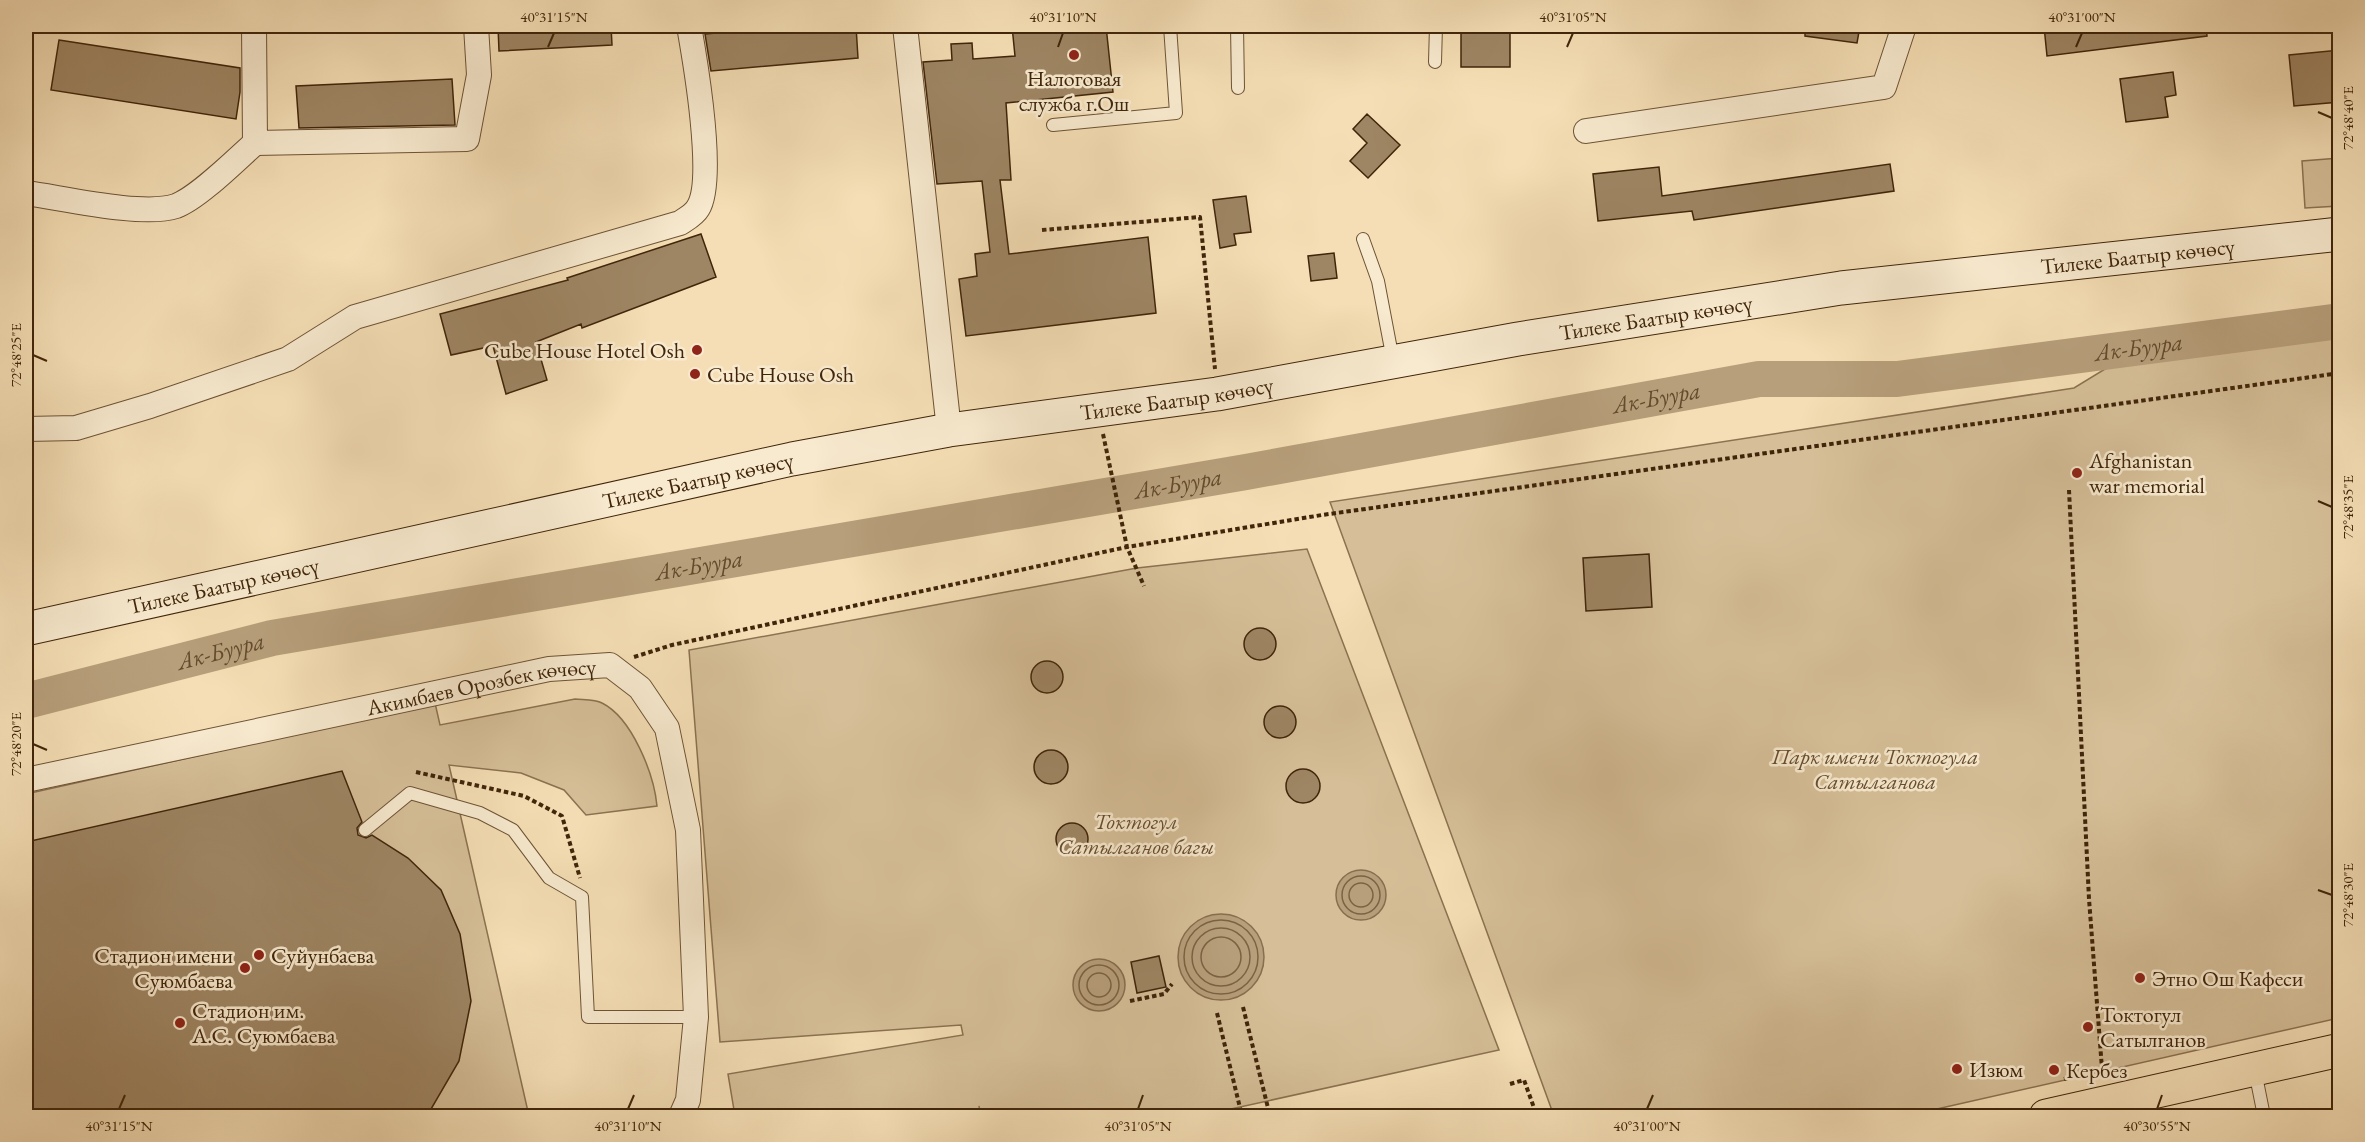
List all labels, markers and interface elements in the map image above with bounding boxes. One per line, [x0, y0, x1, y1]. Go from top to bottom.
text: 40°31'15"N [520, 7, 588, 26]
text: 40°31'10"N [1029, 7, 1097, 26]
text: 40°31'05"N [1539, 7, 1607, 26]
text: 40°31'00"N [2048, 7, 2116, 26]
marker: Налоговая служба г.Ош [1067, 48, 1081, 62]
place label: Налоговая служба г.Ош [1019, 64, 1129, 118]
text: 72°48'40"E [2338, 85, 2357, 150]
street label: Тилеке Баатыр көчөсү [2039, 231, 2237, 281]
street label: Тилеке Баатыр көчөсү [1557, 288, 1755, 347]
text: 72°48'25"E [6, 322, 25, 387]
water label: Ак-Буура [2090, 326, 2185, 368]
place label: Cube House Hotel Osh [484, 336, 685, 365]
marker: Cube House Hotel Osh [690, 343, 704, 357]
place label: Cube House Osh [707, 360, 854, 389]
marker: Cube House Osh [688, 367, 702, 381]
street label: Тилеке Баатыр көчөсү [1078, 370, 1276, 427]
water label: Ак-Буура [1608, 374, 1703, 421]
street label: Тилеке Баатыр көчөсү [599, 445, 796, 516]
place label: Afghanistan war memorial [2088, 446, 2205, 500]
water label: Ак-Буура [1129, 460, 1224, 506]
marker: Afghanistan war memorial [2070, 466, 2084, 480]
text: 72°48'35"E [2338, 474, 2357, 539]
water label: Ак-Буура [650, 542, 745, 588]
street label: Тилеке Баатыр көчөсү [125, 550, 322, 621]
water label: Ак-Буура [172, 625, 268, 677]
street label: Акимбаев Орозбек көчөсү [363, 652, 597, 723]
text: 72°48'20"E [6, 711, 25, 776]
park label: Парк имени Токтогула Сатылганова [1771, 742, 1978, 796]
park label: Токтогул Сатылганов багы [1058, 807, 1214, 861]
text: 72°48'30"E [2338, 862, 2357, 927]
place label: Стадион имени Суюмбаева [94, 941, 233, 995]
place label: Суйунбаева [271, 941, 375, 970]
marker: Суйунбаева [252, 948, 266, 962]
marker: Стадион имени Суюмбаева [238, 961, 252, 975]
place label: Этно Ош Кафеси [2152, 964, 2304, 993]
marker: Этно Ош Кафеси [2133, 971, 2147, 985]
place label: Стадион им. А.С. Суюмбаева [191, 996, 336, 1050]
place label: Токтогул Сатылганов [2100, 1000, 2206, 1054]
marker: Стадион им. А.С. Суюмбаева [173, 1016, 187, 1030]
marker: Токтогул Сатылганов [2081, 1020, 2095, 1034]
place label: Изюм [1969, 1055, 2023, 1084]
place label: Кербез [2066, 1056, 2128, 1085]
marker: Изюм [1950, 1062, 1964, 1076]
marker: Кербез [2047, 1063, 2061, 1077]
text: 40°31'15"N [85, 1116, 153, 1135]
text: 40°31'10"N [594, 1116, 662, 1135]
text: 40°31'05"N [1104, 1116, 1172, 1135]
text: 40°31'00"N [1613, 1116, 1681, 1135]
text: 40°30'55"N [2123, 1116, 2191, 1135]

